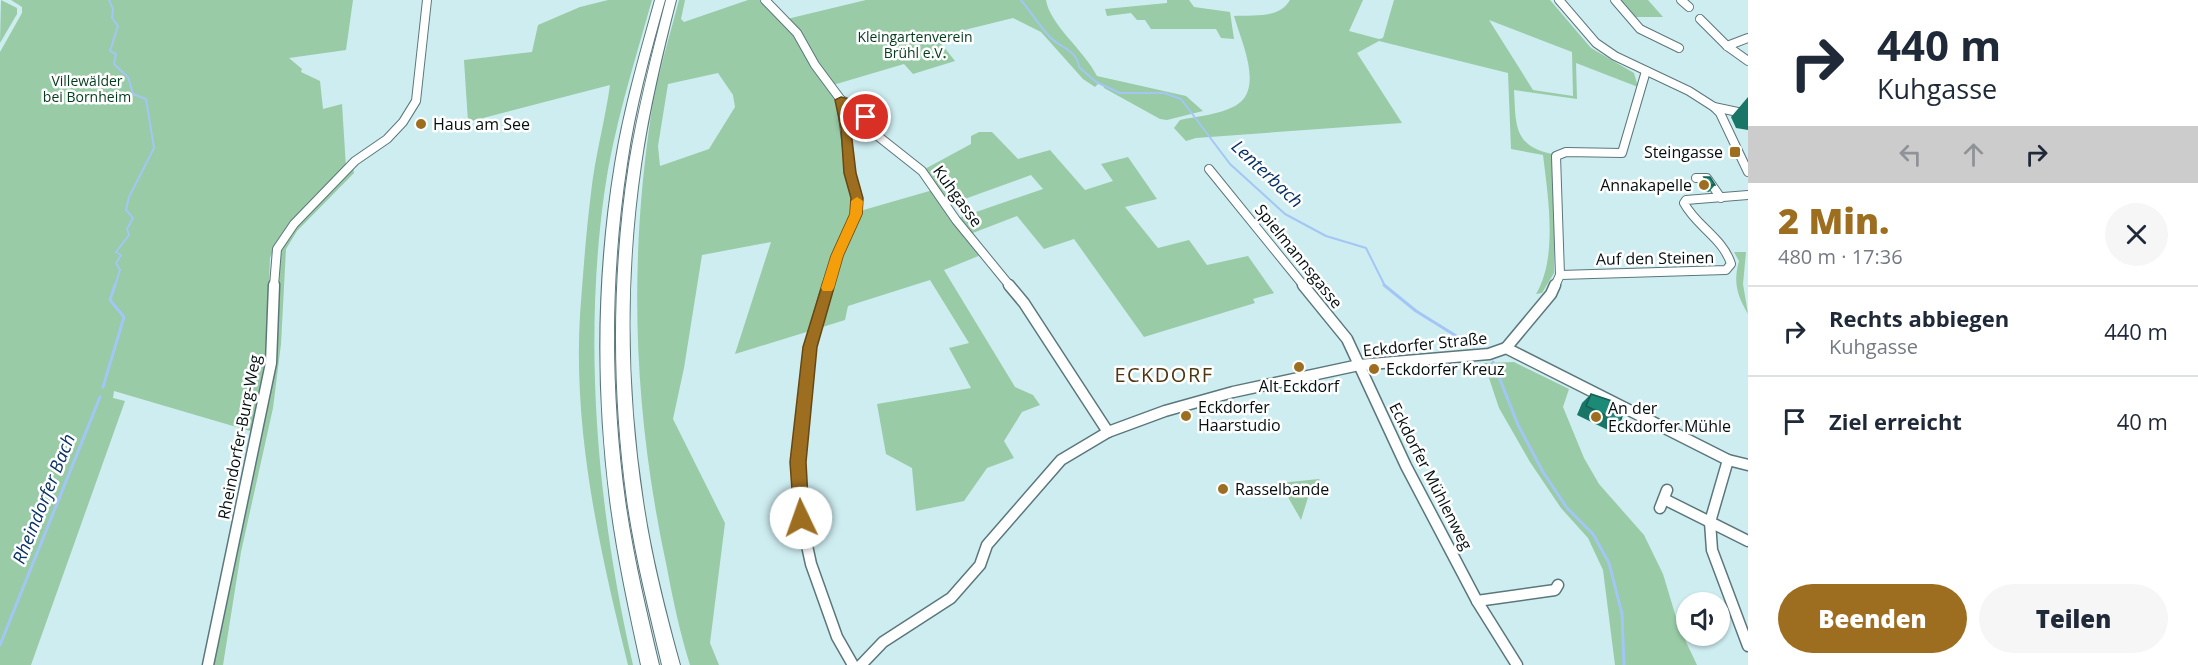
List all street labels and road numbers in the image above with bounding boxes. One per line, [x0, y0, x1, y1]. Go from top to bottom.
street label: Kuhgasse [928, 161, 988, 231]
street label: Spielmannsgasse [1250, 199, 1348, 313]
street label: Auf den Steinen [1596, 246, 1714, 270]
street label: Eckdorfer Straße [1362, 327, 1488, 361]
street label: Rheindorfer-Burg-Weg [212, 352, 266, 521]
street label: Eckdorfer Mühlenweg [1384, 398, 1478, 554]

